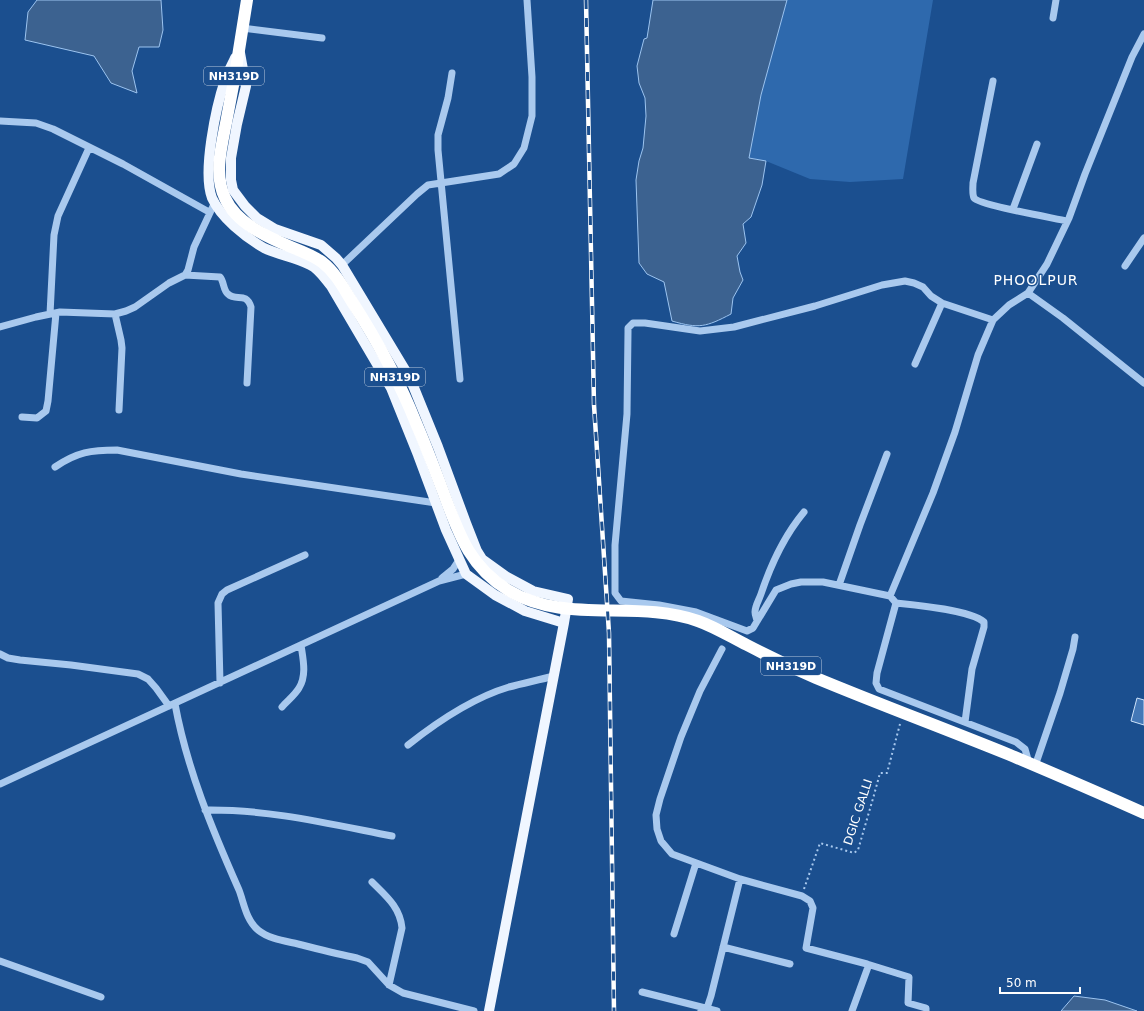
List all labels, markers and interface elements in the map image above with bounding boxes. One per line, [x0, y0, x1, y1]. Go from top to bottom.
road number: NH319D [204, 67, 264, 85]
district label: PHOOLPUR [993, 272, 1079, 288]
road number: NH319D [365, 368, 425, 386]
road number: NH319D [761, 657, 821, 675]
street label: DGIC GALLI [841, 777, 875, 847]
scale bar [1000, 969, 1080, 995]
text: 50 m [1006, 976, 1037, 990]

